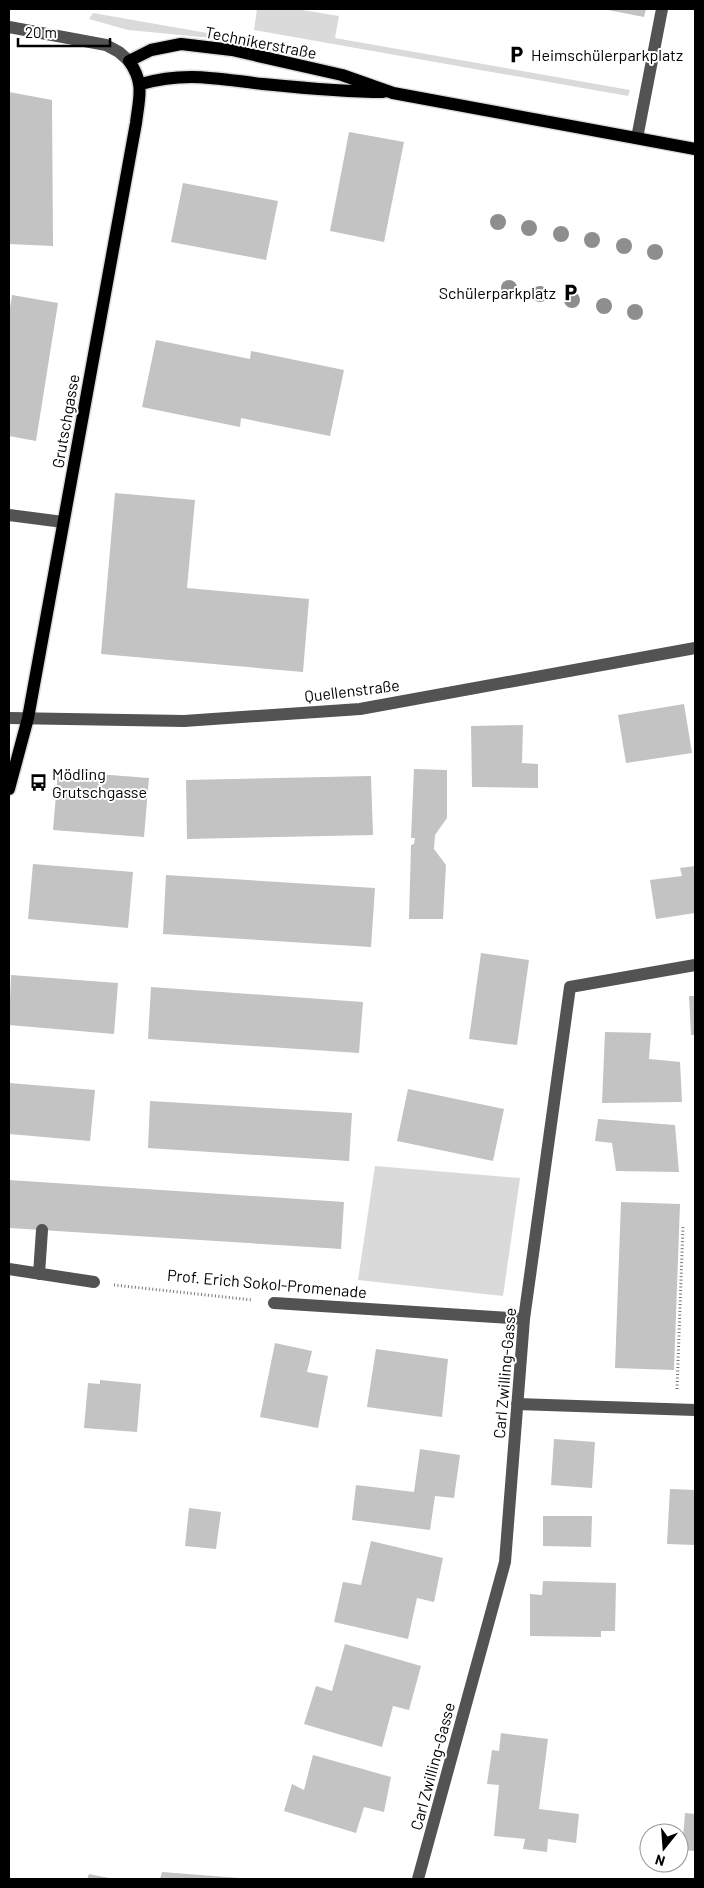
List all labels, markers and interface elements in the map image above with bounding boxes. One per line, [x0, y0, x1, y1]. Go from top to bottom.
scale bar [18, 15, 110, 47]
street label: Technikerstraße [204, 22, 318, 62]
text: 20 m [25, 23, 57, 41]
parking icon: Heimschülerparkplatz [507, 44, 527, 64]
place label: Heimschülerparkplatz [531, 45, 683, 64]
parking icon: Schülerparkplatz [560, 282, 580, 302]
place label: Schülerparkplatz [439, 283, 556, 302]
street label: Grutschgasse [47, 373, 83, 469]
street label: Quellenstraße [303, 675, 401, 705]
place label: Mödling Grutschgasse [52, 764, 147, 801]
bus stop icon: Mödling Grutschgasse [28, 772, 48, 792]
street label: Prof. Erich Sokol-Promenade [166, 1265, 368, 1301]
street label: Carl Zwilling-Gasse [489, 1307, 519, 1439]
street label: Carl Zwilling-Gasse [406, 1700, 458, 1832]
north arrow [639, 1823, 689, 1873]
text: N [653, 1851, 667, 1870]

